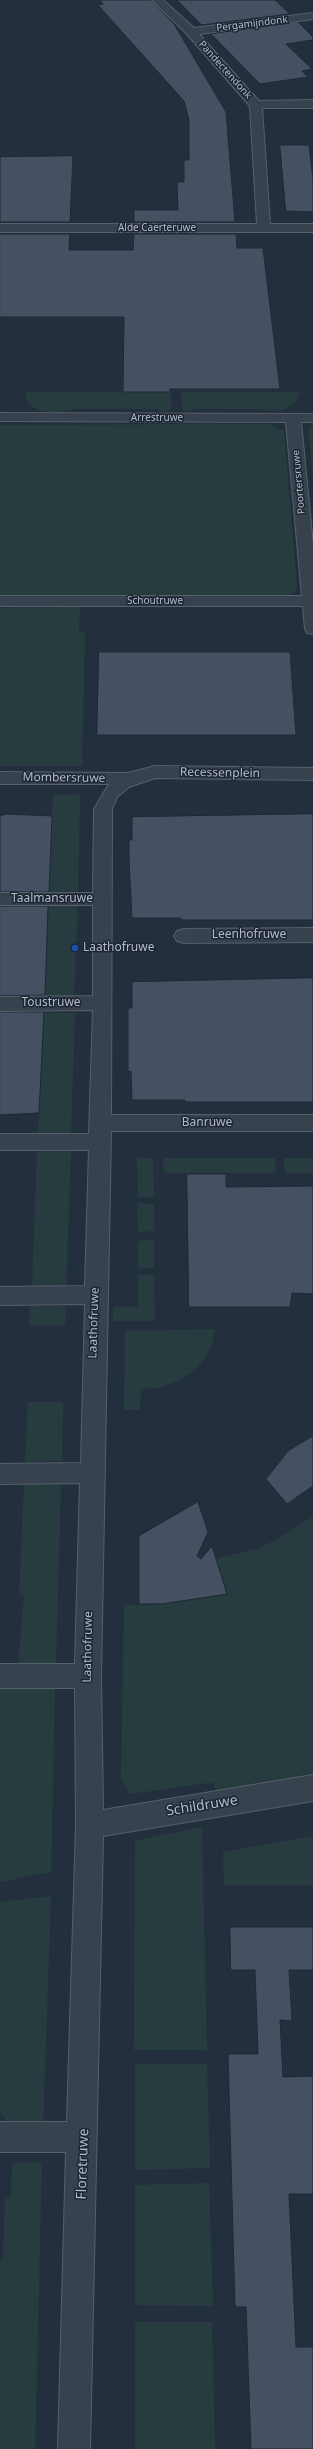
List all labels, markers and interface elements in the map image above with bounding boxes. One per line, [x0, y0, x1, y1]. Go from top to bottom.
street label: Pergamijndonk [216, 14, 288, 34]
street label: Pandectendonk [196, 39, 254, 101]
street label: Alde Caerteruwe [118, 222, 196, 234]
street label: Arrestruwe [131, 412, 183, 424]
street label: Poortersruwe [290, 449, 308, 515]
street label: Schoutruwe [127, 595, 183, 607]
street label: Recessenplein [180, 765, 260, 781]
street label: Mombersruwe [22, 770, 106, 786]
street label: Taalmansruwe [11, 892, 93, 906]
street label: Leenhofruwe [212, 928, 286, 942]
place label: Laathofruwe [83, 941, 154, 955]
marker: Laathofruwe [70, 943, 80, 953]
street label: Toustruwe [21, 996, 81, 1010]
street label: Banruwe [182, 1116, 232, 1130]
street label: Laathofruwe [86, 1287, 102, 1359]
street label: Laathofruwe [80, 1611, 96, 1683]
street label: Schildruwe [165, 1792, 239, 1820]
street label: Floretruwe [73, 2128, 93, 2200]

